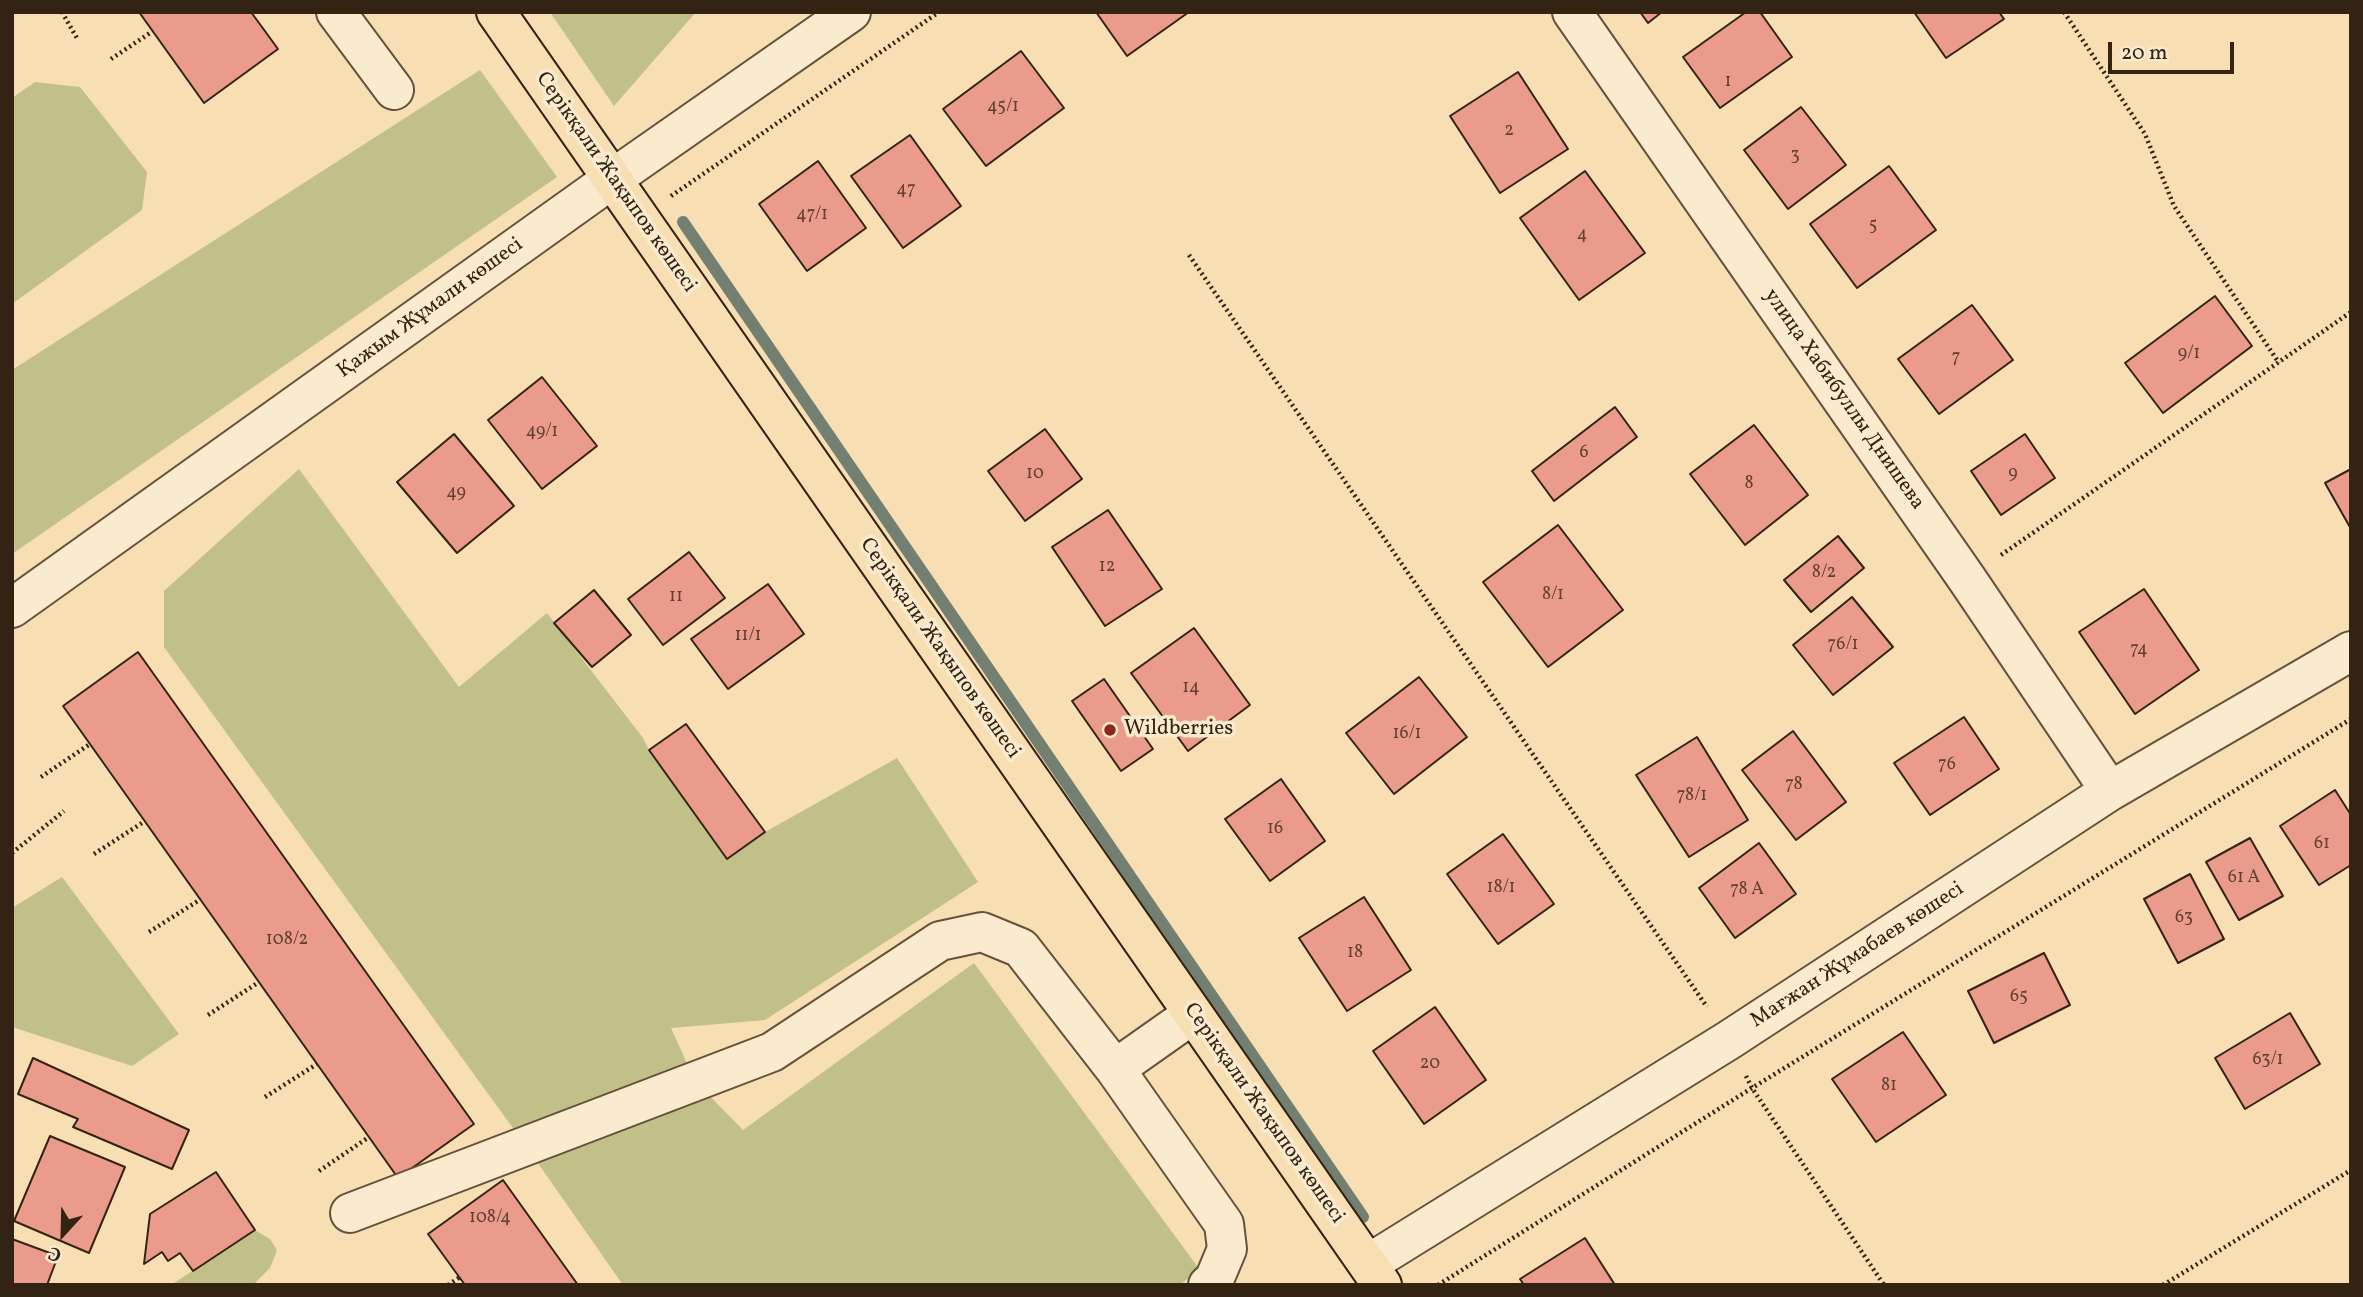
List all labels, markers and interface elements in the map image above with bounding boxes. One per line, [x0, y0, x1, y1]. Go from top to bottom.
scale bar [2111, 28, 2237, 72]
text: 20 m [2121, 39, 2167, 68]
street label: Серікқали Жақыпов көшесі [529, 68, 701, 298]
house number: 1 [1725, 72, 1731, 94]
house number: 45/1 [987, 97, 1019, 119]
house number: 2 [1504, 121, 1514, 143]
house number: 3 [1790, 146, 1800, 168]
house number: 47 [896, 180, 916, 202]
house number: 47/1 [796, 205, 828, 227]
house number: 5 [1869, 216, 1877, 238]
house number: 4 [1577, 225, 1587, 247]
street label: Қажым Жұмали көшесі [333, 233, 529, 385]
street label: улица Хабибуллы Днишева [1757, 285, 1929, 515]
house number: 9/1 [2178, 344, 2200, 366]
house number: 7 [1952, 348, 1960, 370]
house number: 49/1 [526, 422, 558, 444]
house number: 6 [1579, 443, 1589, 465]
house number: 10 [1026, 464, 1044, 486]
house number: 9 [2008, 464, 2018, 486]
house number: 8 [1744, 474, 1754, 496]
house number: 49 [446, 483, 466, 505]
street label: Серікқали Жақыпов көшесі [853, 534, 1025, 764]
house number: 12 [1099, 557, 1115, 579]
house number: 8/2 [1812, 563, 1836, 585]
house number: 8/1 [1542, 585, 1564, 607]
house number: 11 [669, 587, 683, 609]
house number: 11/1 [735, 626, 761, 648]
house number: 76/1 [1828, 635, 1858, 657]
house number: 74 [2130, 640, 2148, 662]
house number: 14 [1182, 678, 1200, 700]
place label: Wildberries [1124, 717, 1233, 743]
marker: Wildberries [1102, 722, 1118, 738]
house number: 16/1 [1392, 724, 1422, 746]
house number: 76 [1938, 755, 1956, 777]
house number: 78 [1785, 775, 1803, 797]
house number: 78/1 [1677, 786, 1707, 808]
house number: 16 [1267, 819, 1283, 841]
house number: 61 [2314, 834, 2330, 856]
house number: 61 А [2228, 868, 2260, 890]
house number: 18/1 [1486, 878, 1516, 900]
street label: Мағжан Жұмабаев көшесі [1747, 878, 1969, 1034]
house number: 78 А [1730, 880, 1764, 902]
house number: 63 [2175, 908, 2193, 930]
house number: 108/2 [266, 930, 308, 952]
house number: 18 [1347, 943, 1363, 965]
house number: 65 [2010, 987, 2028, 1009]
street label: Серікқали Жақыпов көшесі [1177, 999, 1349, 1229]
house number: 63/1 [2252, 1050, 2284, 1072]
house number: 20 [1420, 1054, 1440, 1076]
house number: 81 [1881, 1076, 1897, 1098]
north arrow [28, 1199, 98, 1269]
house number: 108/4 [469, 1208, 511, 1230]
text: С [45, 1239, 66, 1268]

